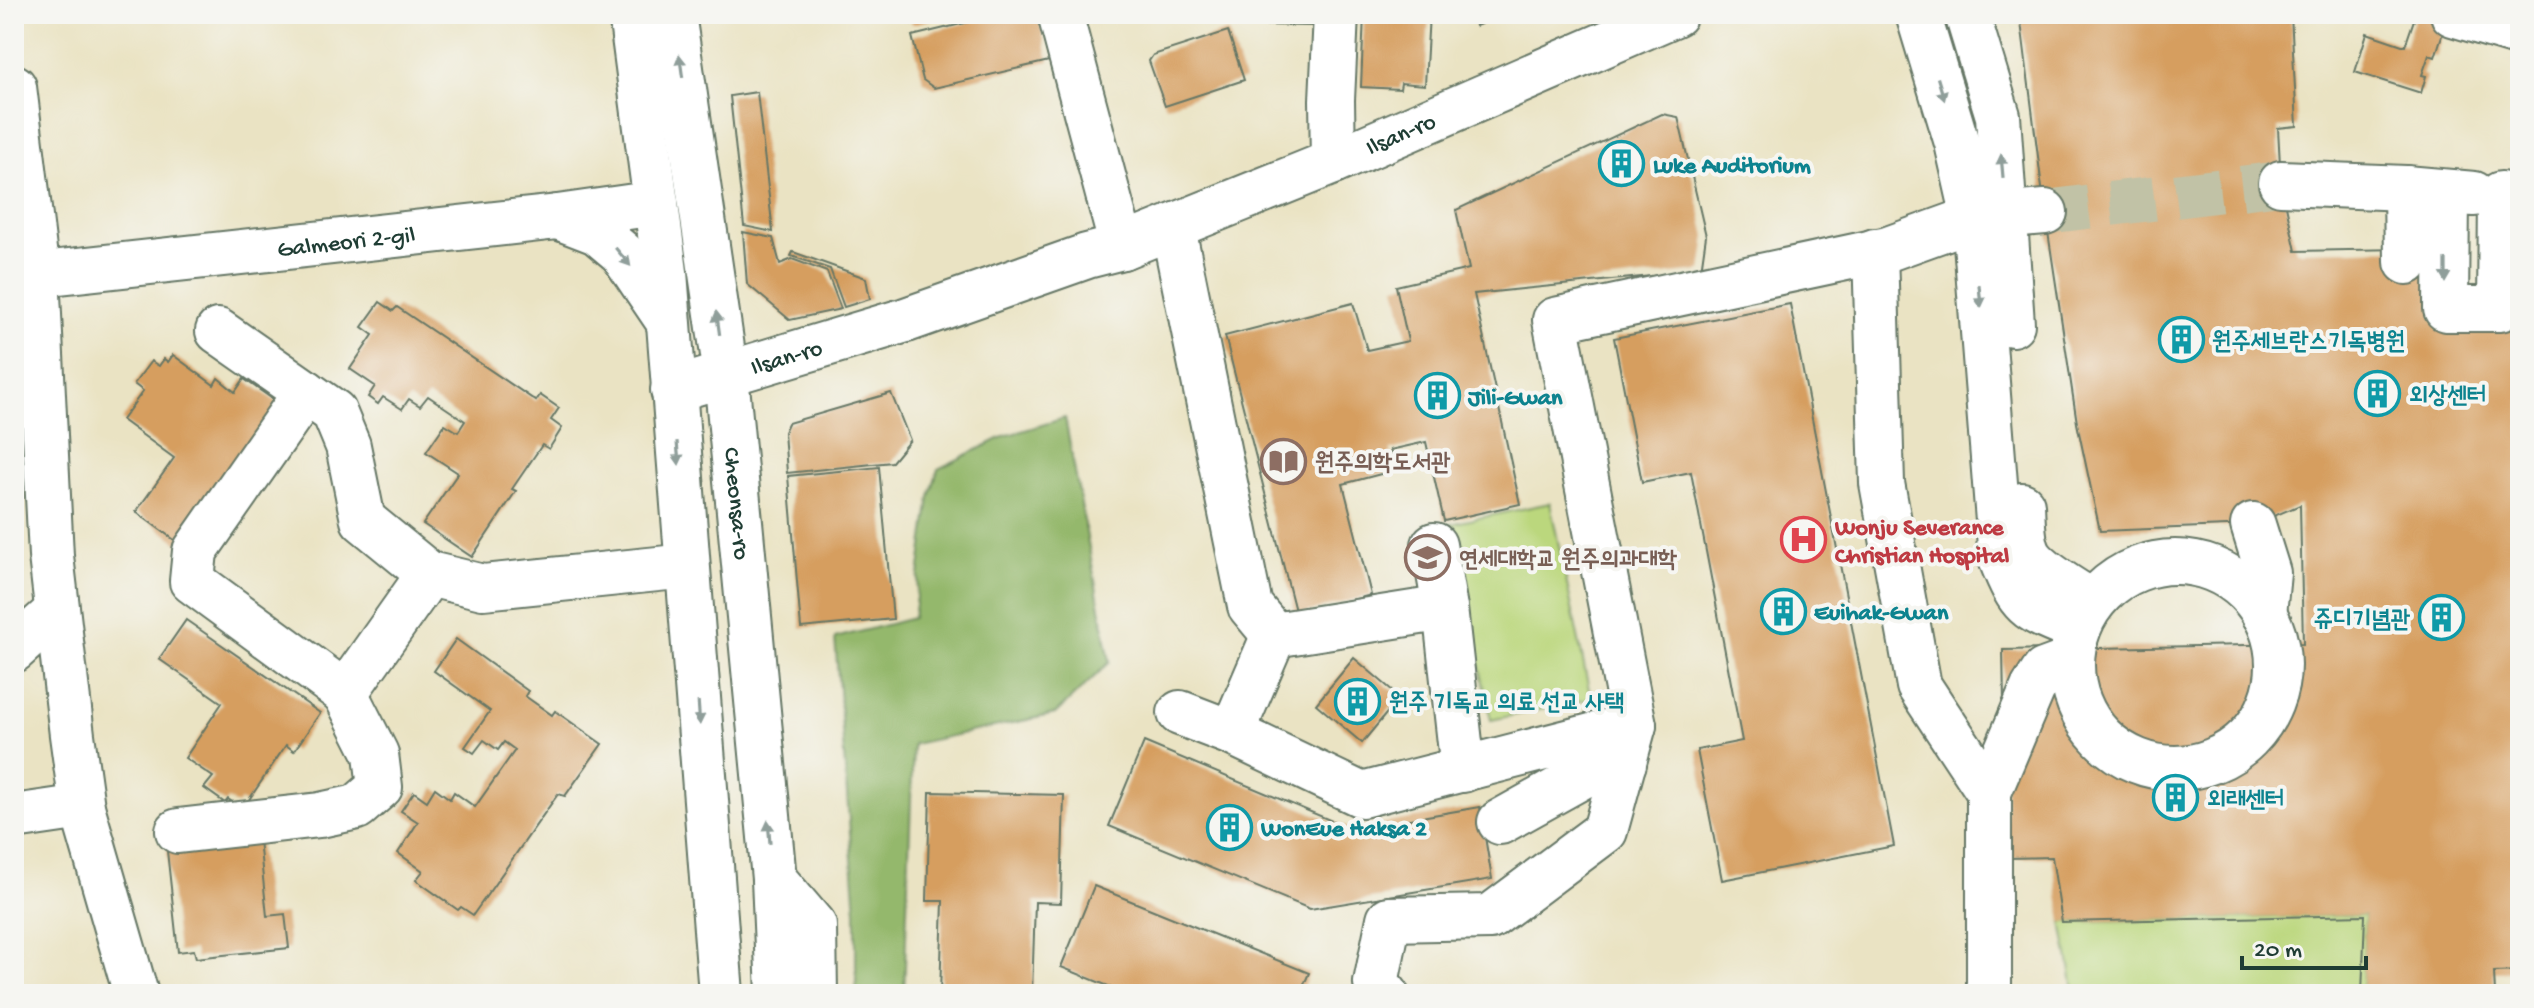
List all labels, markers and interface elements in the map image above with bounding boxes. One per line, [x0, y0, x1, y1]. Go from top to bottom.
one-way arrow [674, 53, 687, 78]
one-way arrow [1935, 77, 1948, 101]
street label: Ilsan-ro [1362, 108, 1441, 164]
building icon: Luke Auditorium [1598, 140, 1646, 188]
place label: Luke Auditorium [1653, 153, 1811, 182]
one-way arrow [1995, 153, 2008, 178]
street label: Galmeori 2-gil [276, 222, 417, 266]
one-way arrow [614, 246, 631, 266]
one-way arrow [2440, 259, 2452, 284]
one-way arrow [1974, 284, 1987, 309]
one-way arrow [711, 310, 724, 335]
building icon: 원주세브란스기독병원 [2157, 316, 2205, 364]
place label: 원주세브란스기독병원 [2212, 329, 2405, 358]
street label: Ilsan-ro [748, 335, 826, 384]
building icon: 외상센터 [2354, 370, 2402, 418]
building icon: Jili-Gwan [1413, 372, 1461, 420]
place label: 외상센터 [2409, 383, 2486, 412]
place label: Jili-Gwan [1467, 385, 1563, 414]
library icon: 원주의학도서관 [1260, 437, 1308, 485]
one-way arrow [672, 441, 685, 466]
street label: Cheonsa-ro [715, 446, 755, 561]
place label: 원주의학도서관 [1315, 450, 1451, 479]
place label: Wonju Severance Christian Hospital [1834, 515, 2009, 572]
hospital icon: Wonju Severance Christian Hospital [1780, 516, 1828, 564]
school or university icon: 연세대학교 원주의과대학 [1404, 534, 1452, 582]
place label: 연세대학교 원주의과대학 [1459, 547, 1678, 576]
building icon: Euihak-Gwan [1759, 587, 1807, 635]
building icon: 쥬디기념관 [2417, 594, 2465, 642]
place label: Euihak-Gwan [1814, 600, 1949, 629]
place label: 쥬디기념관 [2313, 607, 2411, 636]
building icon: 원주 기독교 의료 선교 사택 [1334, 677, 1382, 725]
place label: 원주 기독교 의료 선교 사택 [1389, 690, 1624, 719]
one-way arrow [692, 700, 705, 725]
building icon: 외래센터 [2152, 774, 2200, 822]
place label: 외래센터 [2207, 787, 2284, 816]
building icon: WonEue Haksa 2 [1206, 803, 1254, 851]
place label: WonEue Haksa 2 [1260, 816, 1427, 845]
one-way arrow [763, 819, 776, 844]
scale bar [2242, 920, 2366, 970]
text: 20 m [2254, 937, 2302, 966]

